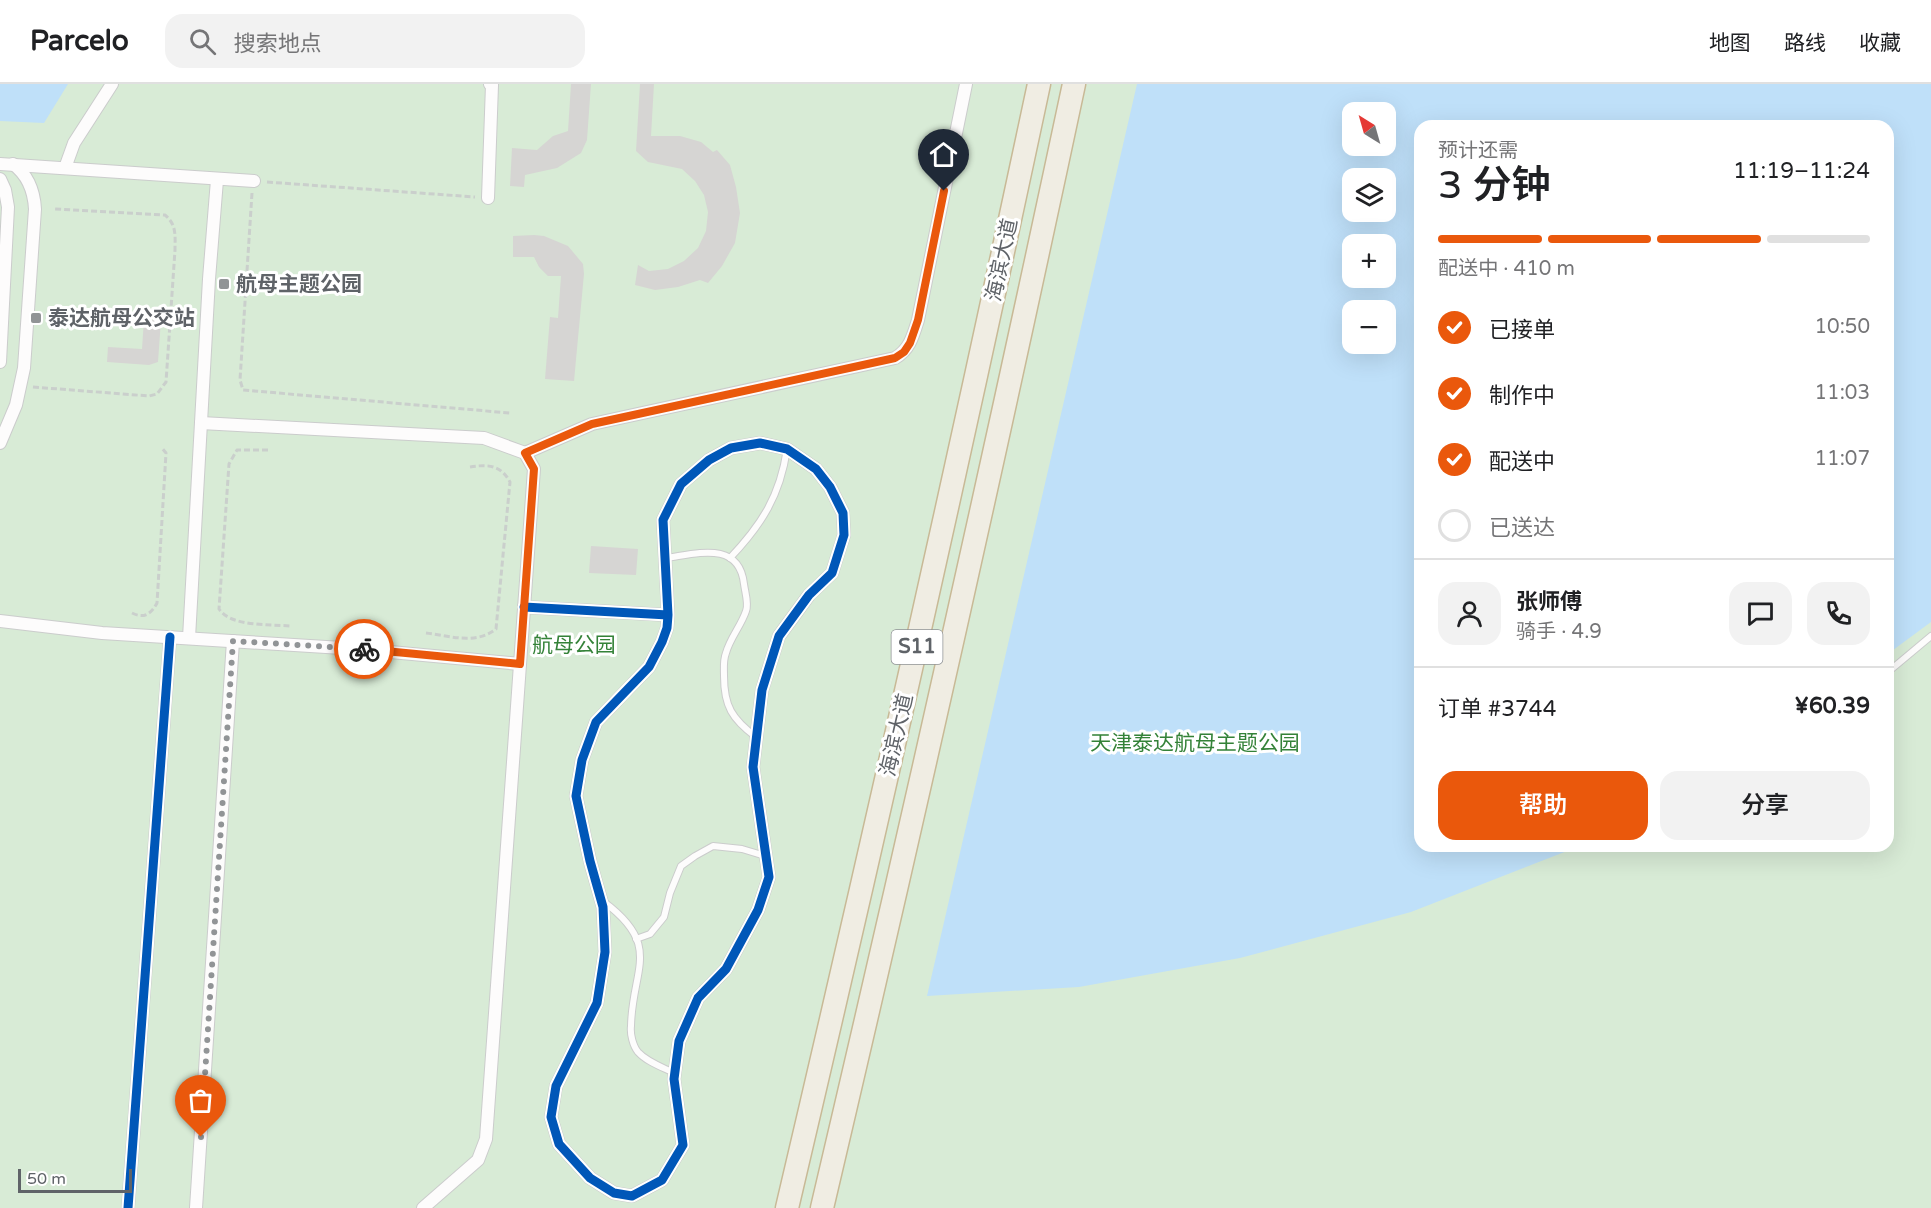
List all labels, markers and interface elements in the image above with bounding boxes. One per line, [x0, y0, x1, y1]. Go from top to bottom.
search box [165, 14, 585, 68]
text: Parcelo [30, 24, 129, 58]
icon: search [186, 25, 219, 58]
text: 搜索地点 [234, 31, 322, 57]
text: 地图 [1709, 31, 1751, 56]
text: 路线 [1784, 31, 1826, 56]
text: 收藏 [1859, 31, 1901, 56]
north arrow [1342, 102, 1396, 156]
map controls [1342, 102, 1396, 354]
pin [918, 129, 969, 191]
icon: home [927, 138, 960, 171]
text: 预计还需 [1438, 139, 1518, 163]
text: 11:19–11:24 [1733, 158, 1870, 184]
text: 3 分钟 [1438, 162, 1551, 209]
button: layers [1342, 168, 1396, 222]
street label: 海滨大道 [981, 216, 1023, 304]
button: + [1342, 234, 1396, 288]
text: 配送中 · 410 m [1438, 257, 1575, 281]
place label: 航母主题公园 [236, 272, 362, 297]
marker: 航母主题公园 [217, 277, 231, 291]
button: − [1342, 300, 1396, 354]
place label: 泰达航母公交站 [48, 306, 195, 331]
marker: 泰达航母公交站 [29, 311, 43, 325]
icon: check [1438, 311, 1471, 344]
text: 10:50 [1815, 315, 1870, 339]
text: 已接单 [1489, 317, 1555, 343]
icon: check [1438, 377, 1471, 410]
text: 11:03 [1815, 381, 1870, 405]
text: 制作中 [1489, 383, 1555, 409]
icon: check [1438, 443, 1471, 476]
text: 11:07 [1815, 447, 1870, 471]
text: 配送中 [1489, 449, 1555, 475]
text: 已送达 [1489, 515, 1555, 541]
button: person [1438, 582, 1501, 645]
button: chat [1729, 582, 1792, 645]
button: phone [1807, 582, 1870, 645]
text: 张师傅 [1516, 589, 1582, 615]
courier [334, 619, 394, 679]
text: 骑手 · 4.9 [1516, 620, 1602, 644]
road number: S11 [892, 630, 942, 664]
icon: bike [348, 633, 381, 666]
park label: 航母公园 [532, 633, 616, 658]
street label: 海滨大道 [875, 691, 919, 779]
text: ¥60.39 [1795, 693, 1870, 719]
text: 订单 #3744 [1438, 696, 1556, 722]
park label: 天津泰达航母主题公园 [1090, 731, 1300, 756]
button: 帮助 [1438, 771, 1648, 840]
button: 分享 [1660, 771, 1870, 840]
pin [175, 1075, 226, 1137]
icon: bag [184, 1084, 217, 1117]
scale bar [18, 1166, 132, 1194]
text: 50 m [27, 1169, 66, 1189]

